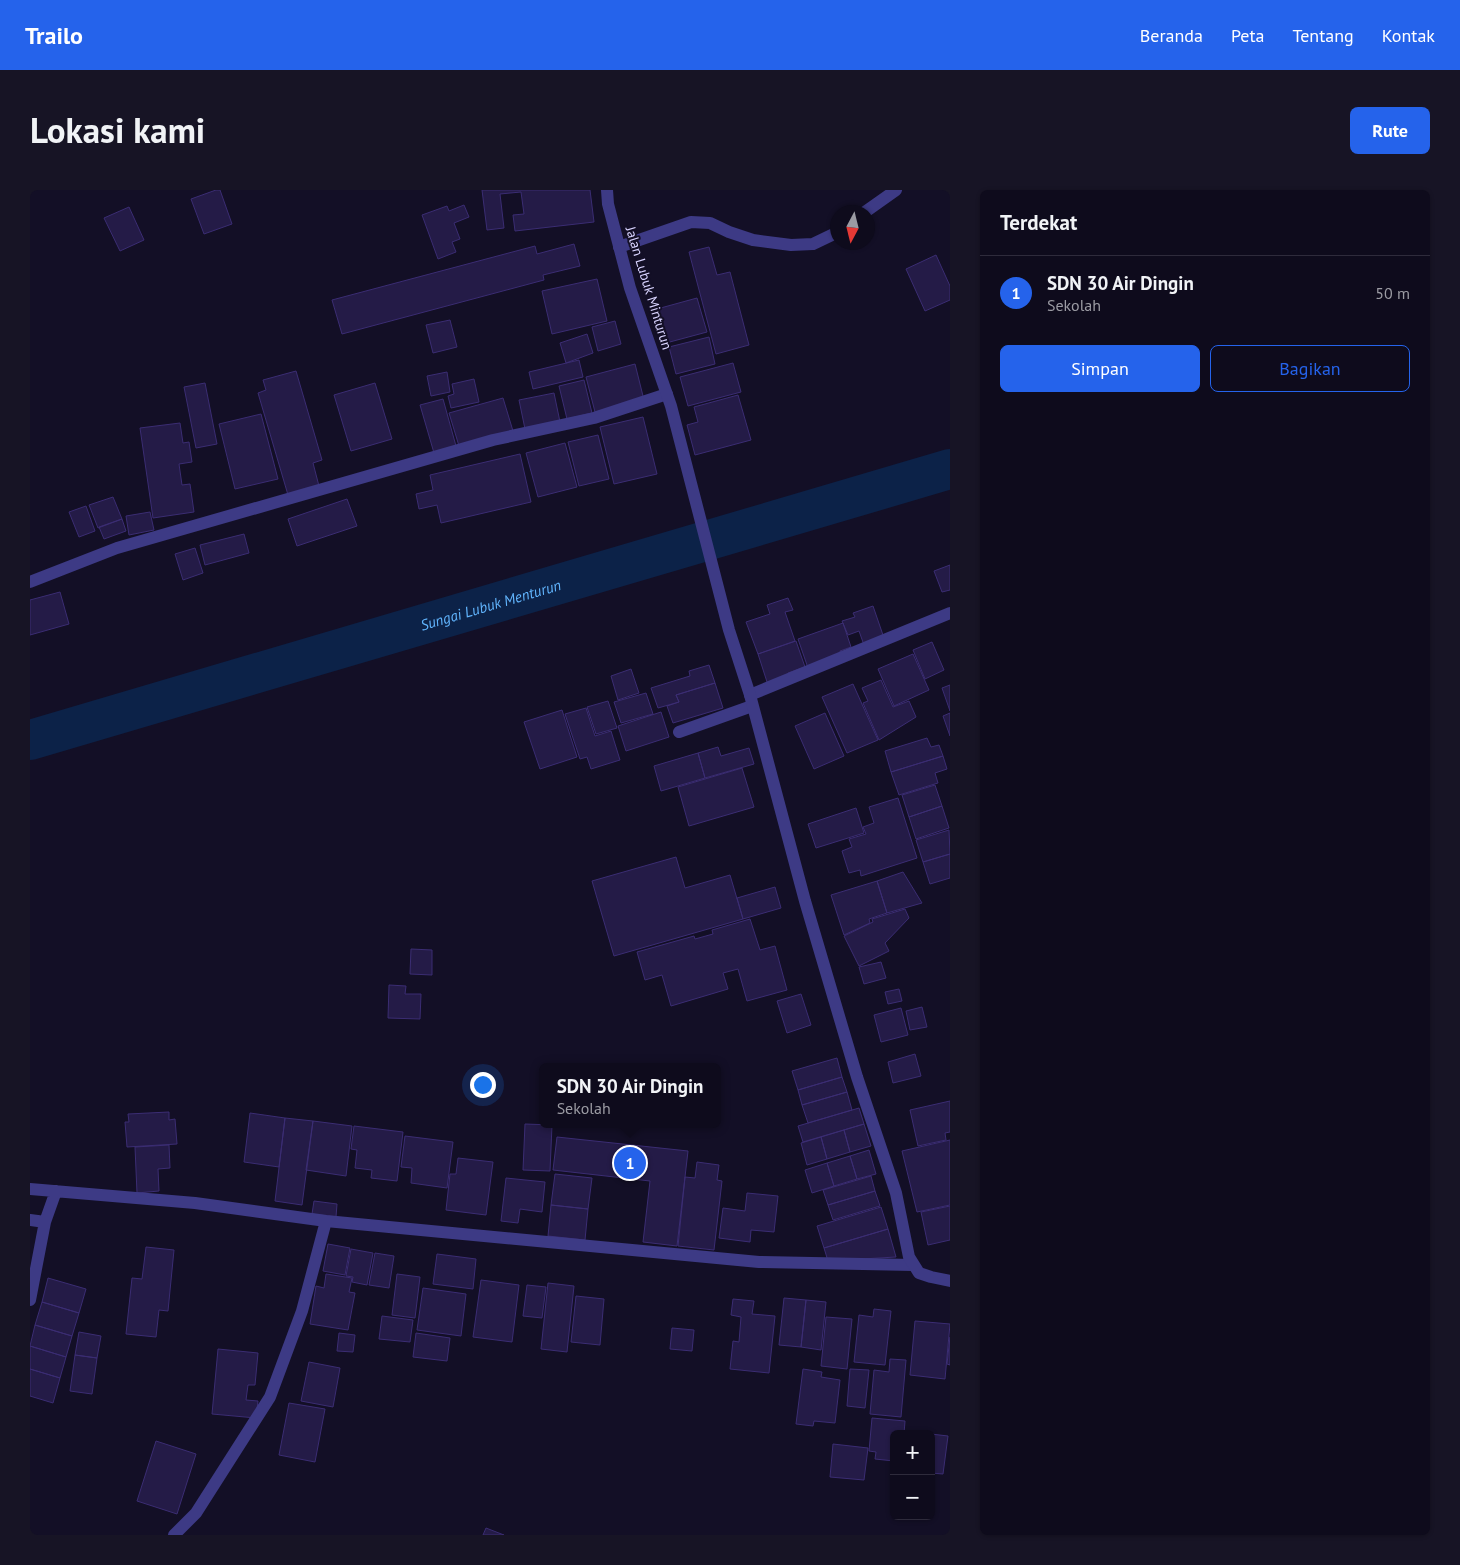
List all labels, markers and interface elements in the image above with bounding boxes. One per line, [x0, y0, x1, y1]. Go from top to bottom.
text: Trailo [25, 20, 83, 51]
text: Beranda [1140, 24, 1203, 47]
text: Peta [1231, 24, 1265, 47]
text: Tentang [1293, 24, 1354, 47]
text: Kontak [1382, 24, 1435, 47]
text: Lokasi kami [30, 107, 205, 153]
button: Rute [1350, 107, 1430, 154]
north arrow [830, 205, 875, 250]
text: Terdekat [1000, 209, 1077, 236]
street label: Jalan Lubuk Minturun [621, 223, 676, 352]
text: SDN 30 Air Dingin [1047, 271, 1194, 295]
text: 1 [1011, 283, 1021, 303]
text: 50 m [1375, 283, 1410, 303]
text: Sekolah [1047, 295, 1101, 315]
button: Simpan [1000, 345, 1200, 392]
button: Bagikan [1210, 345, 1410, 392]
water label: Sungai Lubuk Menturun [418, 575, 563, 634]
popup [539, 1063, 721, 1128]
your location [470, 1072, 496, 1098]
text: SDN 30 Air Dingin [557, 1074, 703, 1098]
text: Sekolah [557, 1098, 611, 1118]
pin: 1 [614, 1144, 646, 1182]
map controls [890, 1430, 935, 1520]
button: + [890, 1430, 935, 1475]
button: − [890, 1475, 935, 1520]

